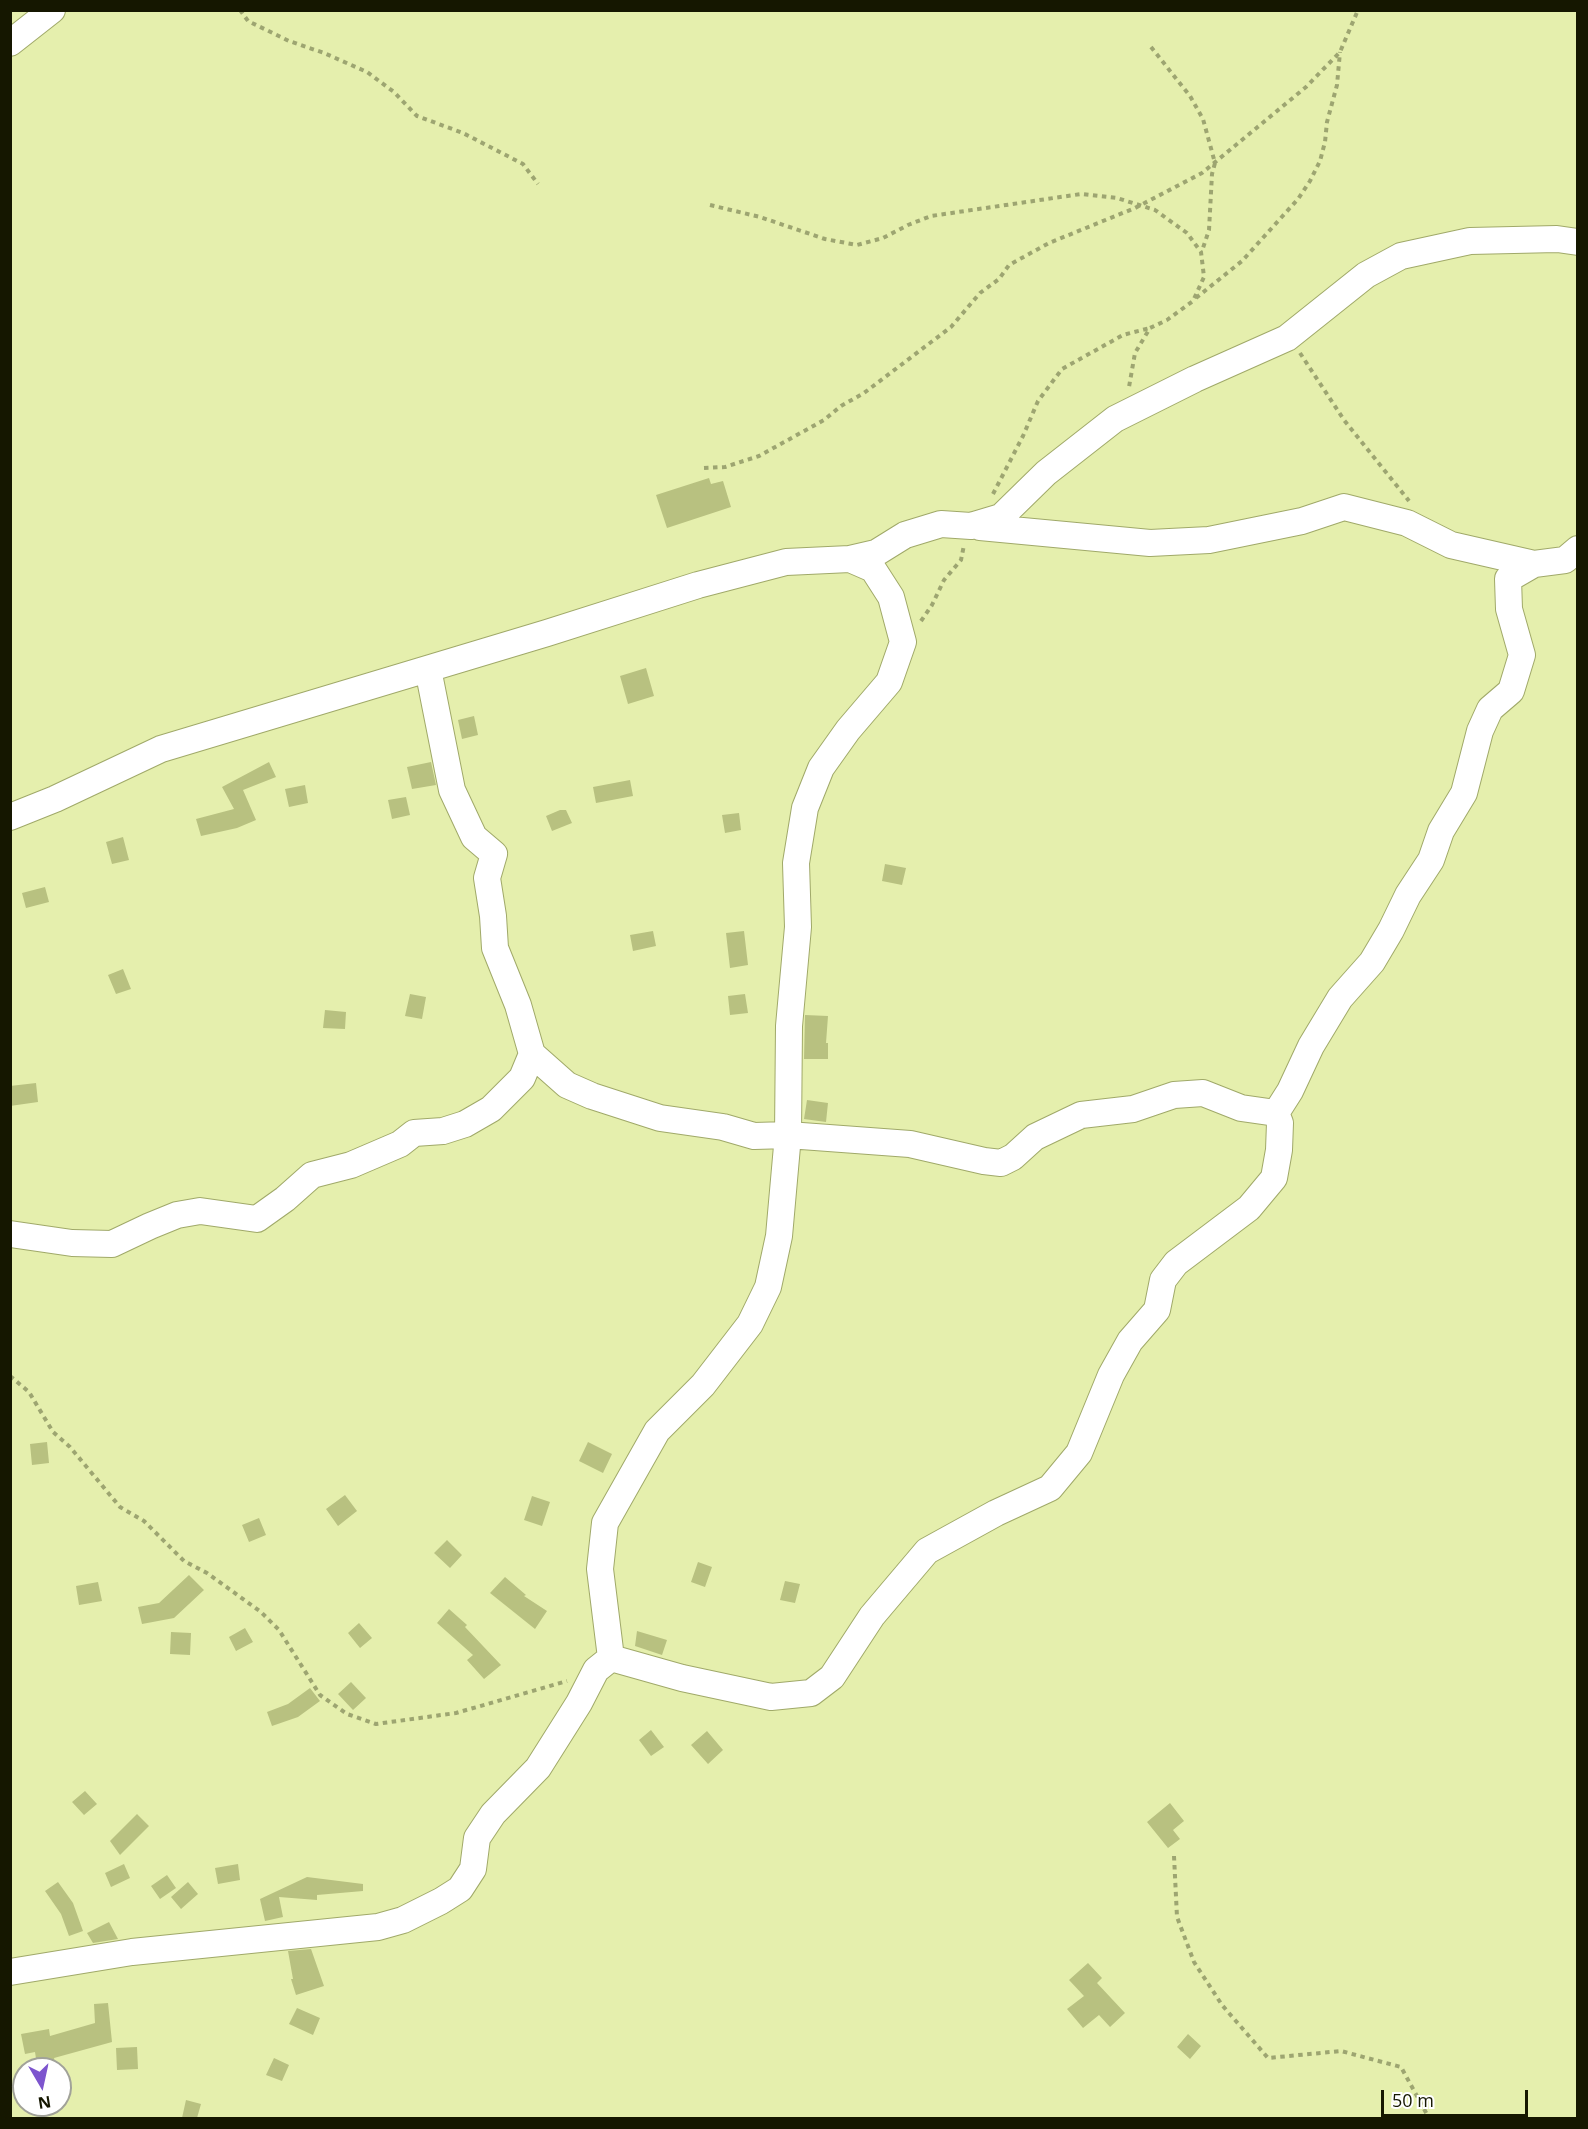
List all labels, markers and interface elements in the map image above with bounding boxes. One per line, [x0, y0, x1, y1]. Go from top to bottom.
north arrow [12, 2057, 72, 2117]
scale bar [1384, 2078, 1531, 2116]
text: 50 m [1392, 2088, 1434, 2112]
text: N [36, 2091, 53, 2115]

